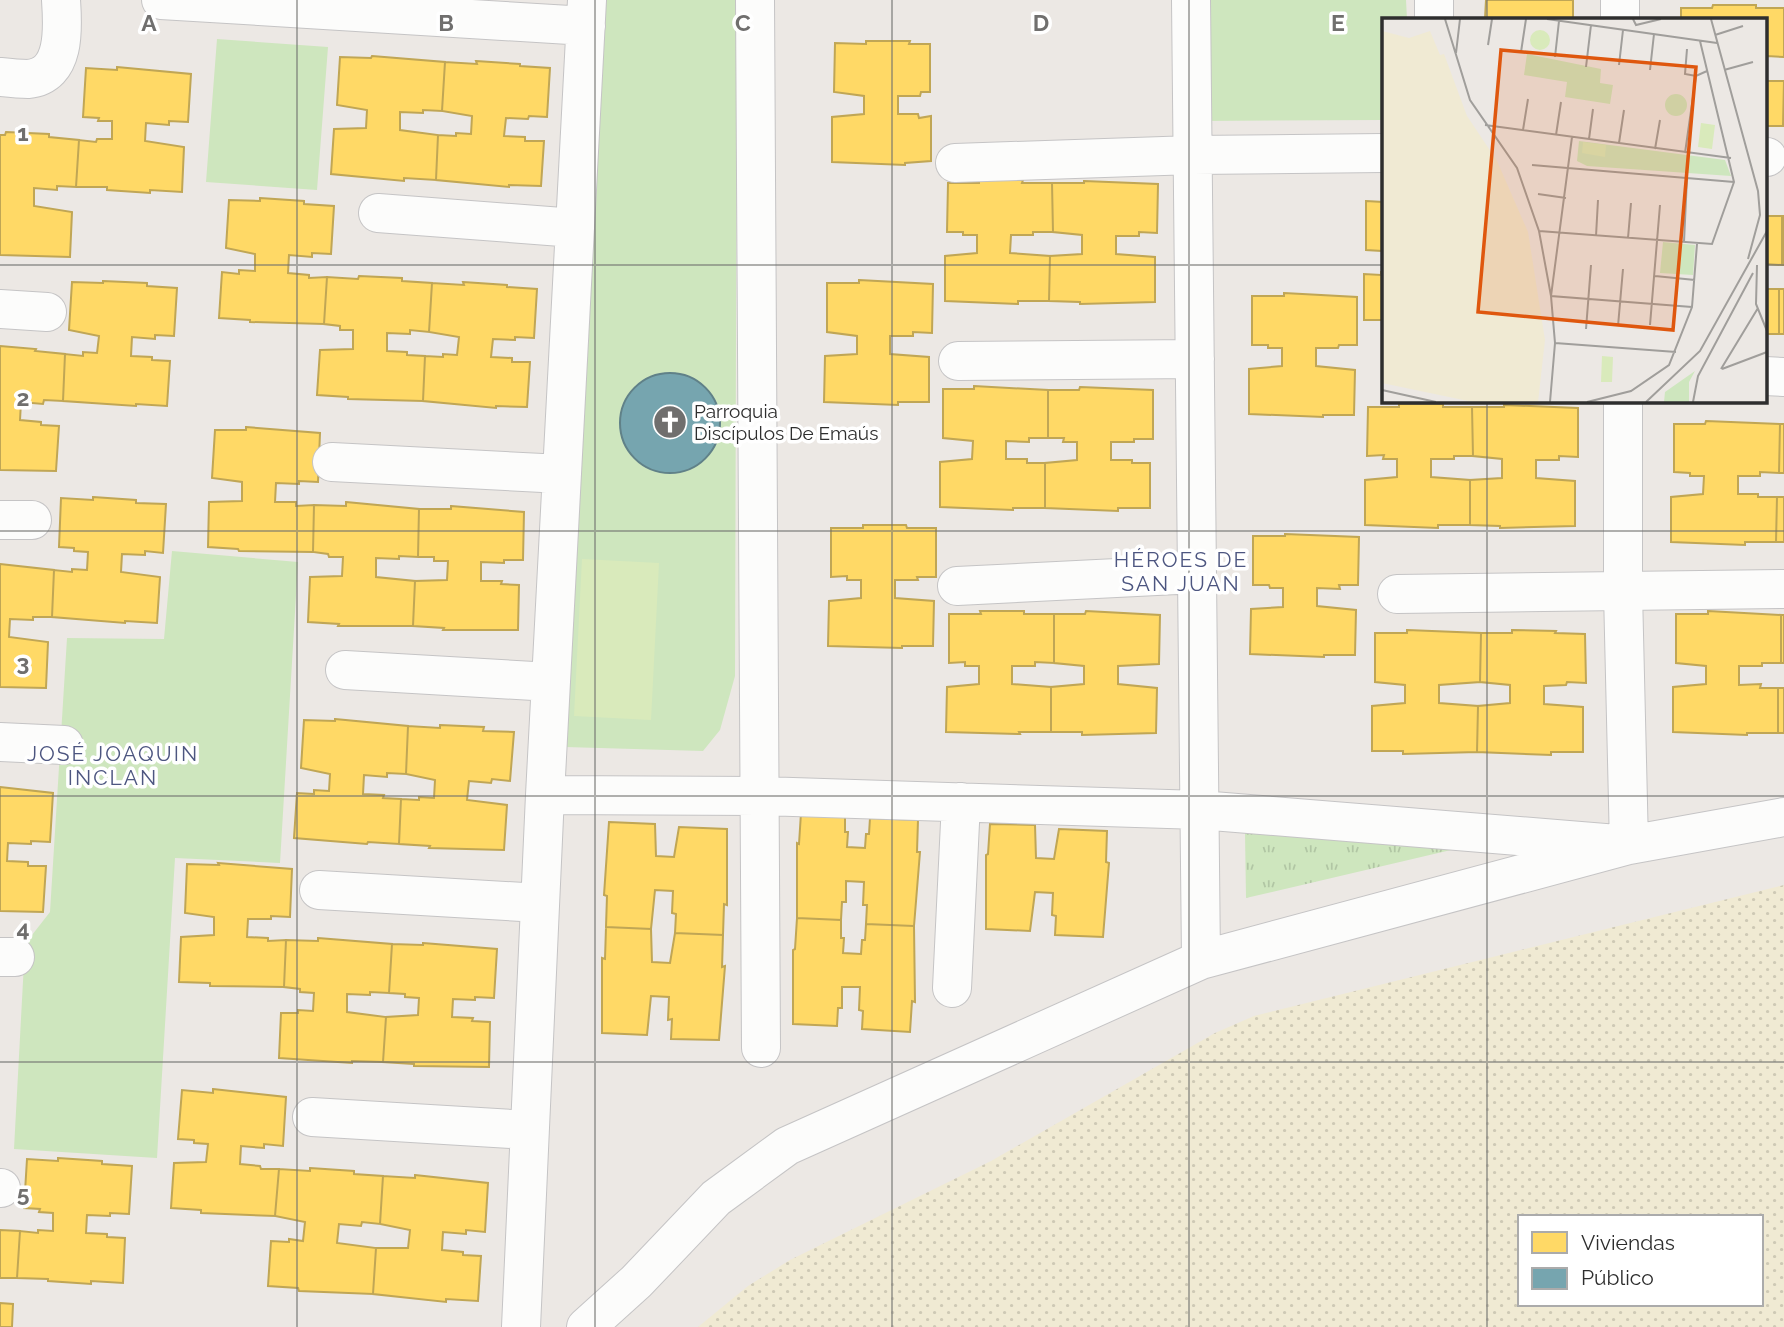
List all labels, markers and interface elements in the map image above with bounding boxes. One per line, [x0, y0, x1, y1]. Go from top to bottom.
text: A [141, 9, 157, 36]
text: B [438, 9, 454, 36]
text: C [735, 9, 751, 36]
text: D [1033, 9, 1049, 36]
text: E [1331, 9, 1345, 36]
inset map [1382, 18, 1766, 402]
text: 1 [17, 119, 29, 146]
text: 2 [17, 384, 29, 411]
place label: Parroquia Discípulos De Emaús [694, 400, 878, 444]
church icon: Parroquia Discípulos De Emaús [651, 403, 689, 441]
district label: HÉROES DE SAN JUAN [1114, 547, 1248, 596]
text: 3 [17, 649, 29, 676]
district label: JOSÉ JOAQUIN INCLAN [27, 741, 199, 790]
text: 4 [16, 915, 30, 942]
text: 5 [17, 1180, 30, 1207]
legend [1518, 1215, 1763, 1306]
text: Viviendas [1581, 1230, 1675, 1255]
text: Público [1581, 1265, 1654, 1290]

